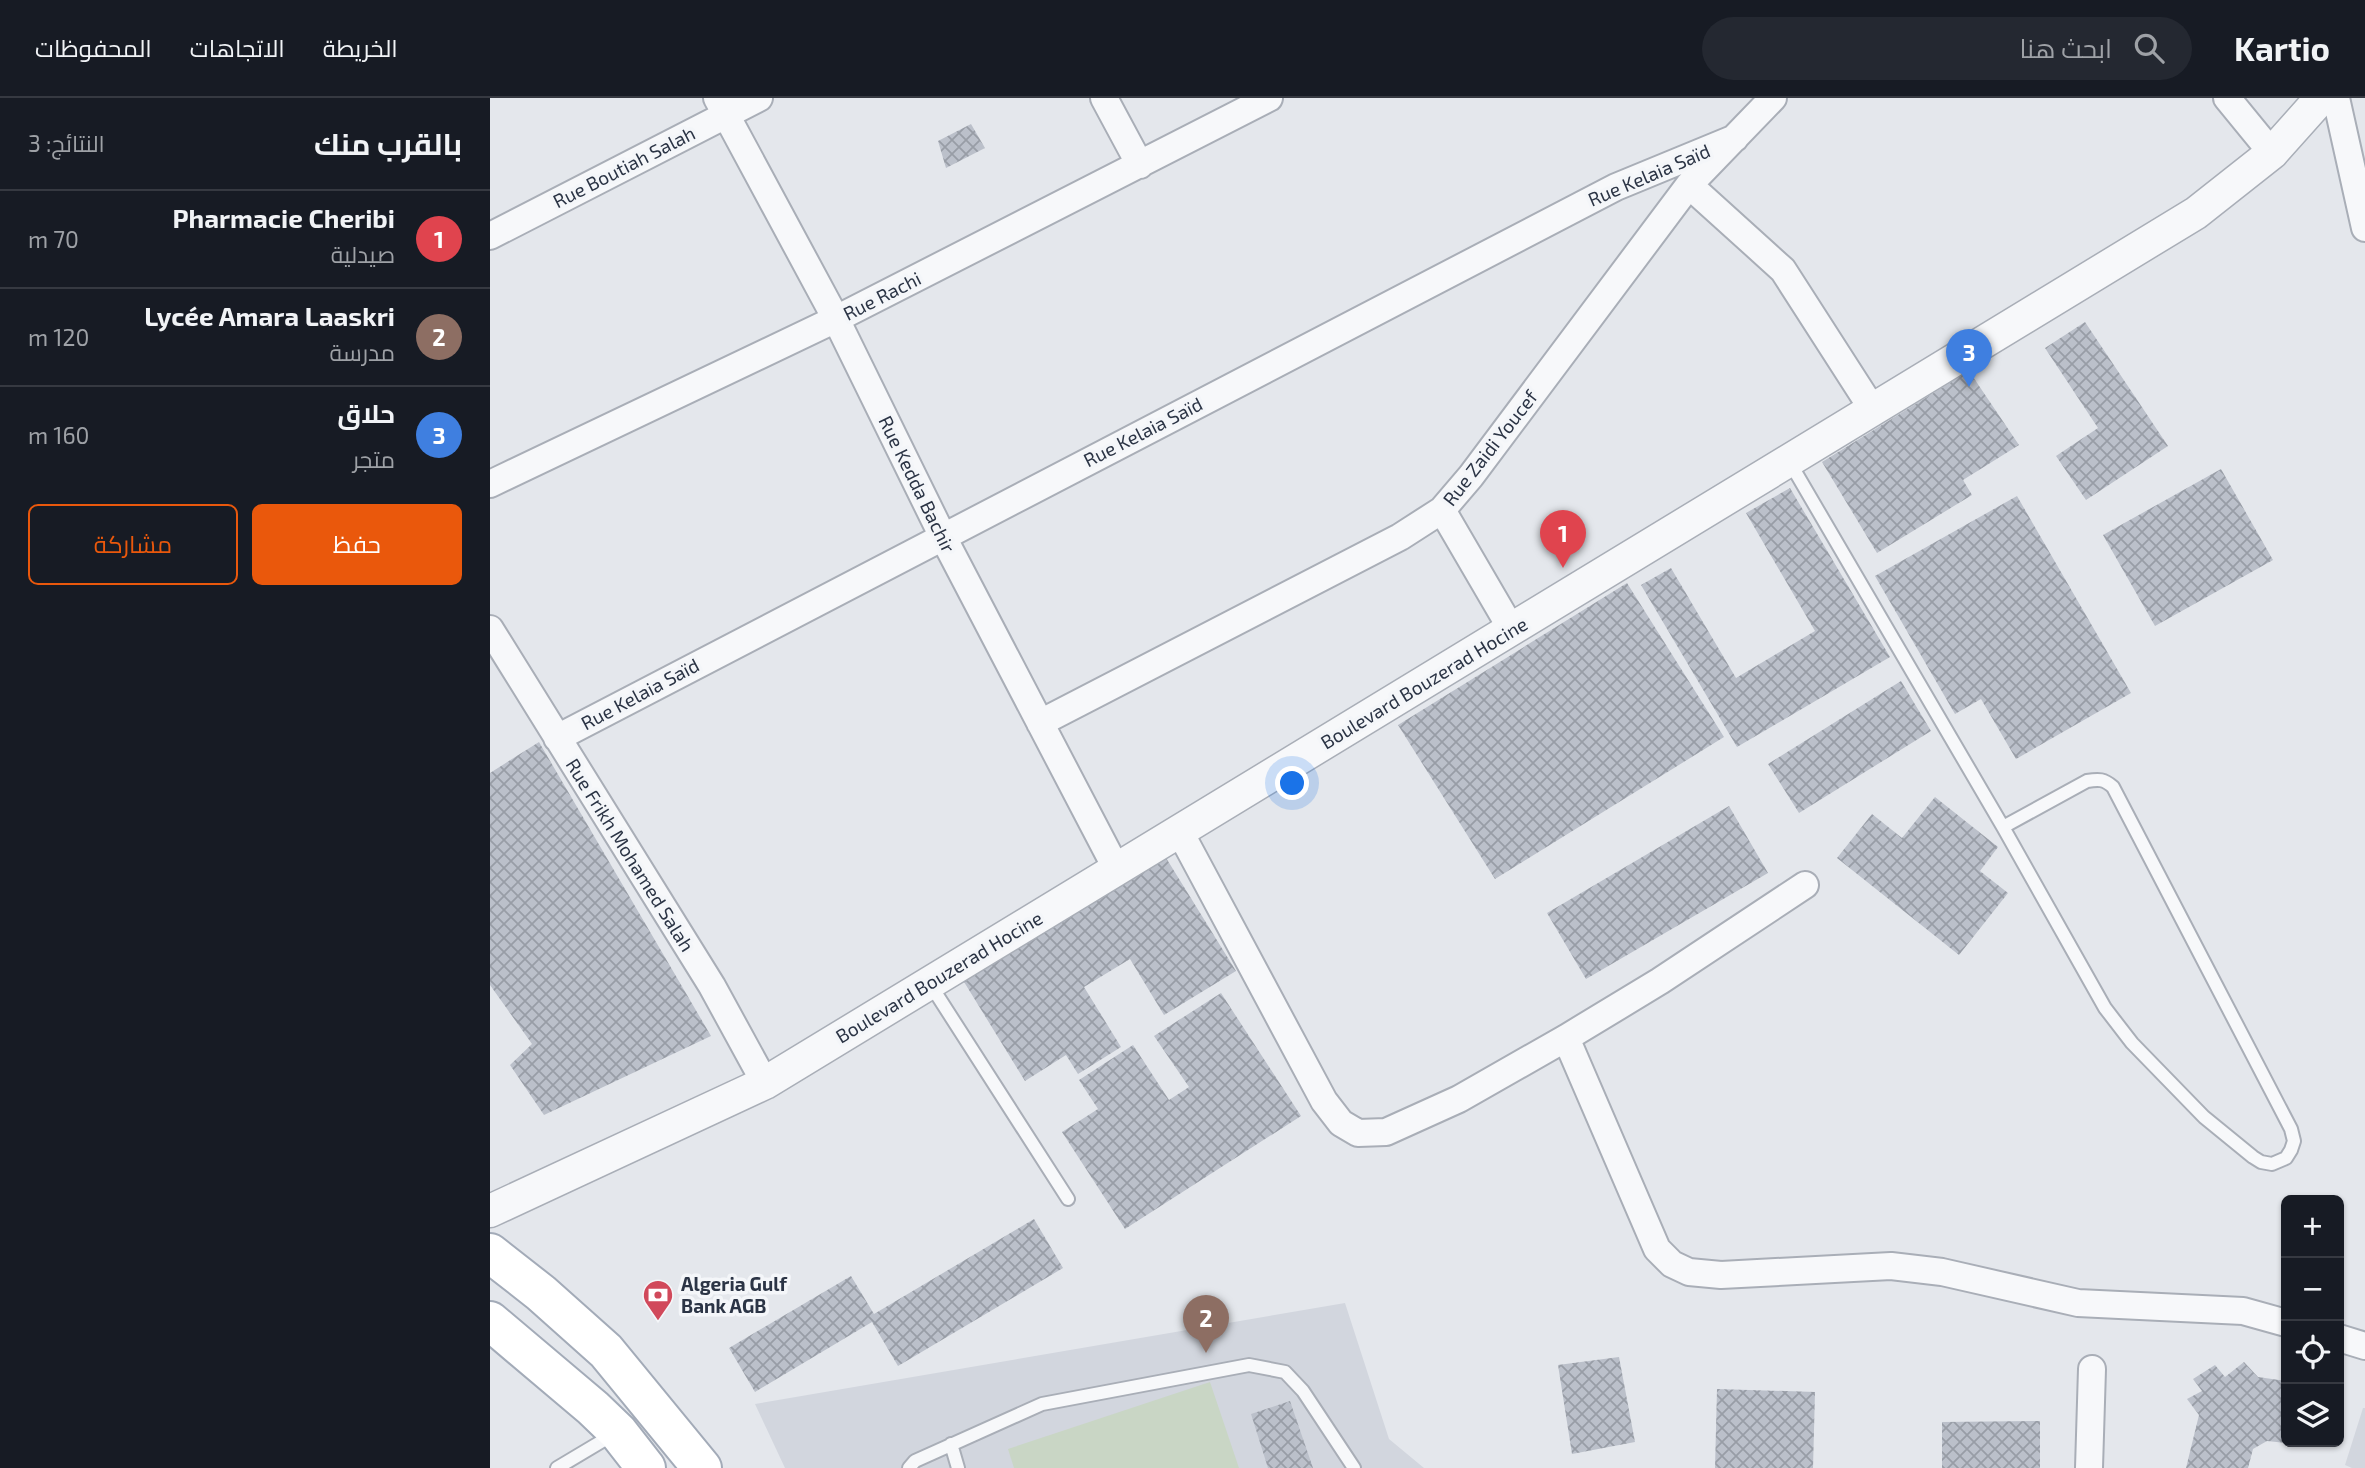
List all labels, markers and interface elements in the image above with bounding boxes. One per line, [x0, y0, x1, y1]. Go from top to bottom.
search box [1702, 17, 2192, 80]
text: Kartio [2234, 28, 2330, 68]
icon: search [2130, 29, 2168, 67]
text: ابحث هنا [2019, 32, 2112, 63]
text: المحفوظات [35, 33, 152, 62]
text: الاتجاهات [190, 33, 285, 62]
text: الخريطة [323, 33, 398, 62]
street label: Rue Boutiah Salah [549, 121, 699, 212]
text: بالقرب منك [314, 125, 462, 161]
text: النتائج: 3 [28, 129, 105, 157]
street label: Rue Kelaia Saïd [1584, 138, 1713, 211]
text: Pharmacie Cheribi [172, 202, 395, 233]
text: 70 m [28, 225, 79, 253]
text: 1 [434, 225, 444, 253]
text: صيدلية [331, 240, 395, 268]
street label: Rue Rachi [839, 266, 925, 325]
text: Lycée Amara Laaskri [144, 300, 395, 331]
text: 120 m [28, 323, 89, 351]
text: 2 [432, 323, 446, 351]
pin: 3 [1946, 329, 1992, 387]
text: مدرسة [330, 338, 395, 366]
street label: Rue Zaidi Youcef [1437, 385, 1542, 510]
street label: Rue Kelaia Saïd [1079, 392, 1206, 471]
text: حلاق [337, 397, 395, 428]
street label: Rue Kedda Bachir [874, 412, 961, 556]
text: 160 m [28, 421, 89, 449]
text: 3 [432, 421, 446, 449]
text: متجر [353, 445, 395, 473]
button: مشاركة [28, 504, 238, 585]
button: حفظ [252, 504, 462, 585]
pin: 1 [1540, 510, 1586, 568]
street label: Boulevard Bouzerad Hocine [1316, 612, 1531, 754]
street label: Rue Kelaia Saïd [577, 653, 703, 734]
street label: Rue Frikh Mohamed Salah [562, 754, 699, 956]
your location [1275, 766, 1309, 800]
street label: Boulevard Bouzerad Hocine [831, 906, 1046, 1048]
map controls [2281, 1195, 2344, 1447]
button: + [2281, 1195, 2344, 1258]
button: − [2281, 1258, 2344, 1321]
place label: Algeria Gulf Bank AGB [681, 1272, 788, 1317]
bank icon: Algeria Gulf Bank AGB [641, 1278, 675, 1322]
pin: 2 [1183, 1295, 1229, 1353]
button: locate [2281, 1321, 2344, 1384]
button: layers [2281, 1384, 2344, 1447]

